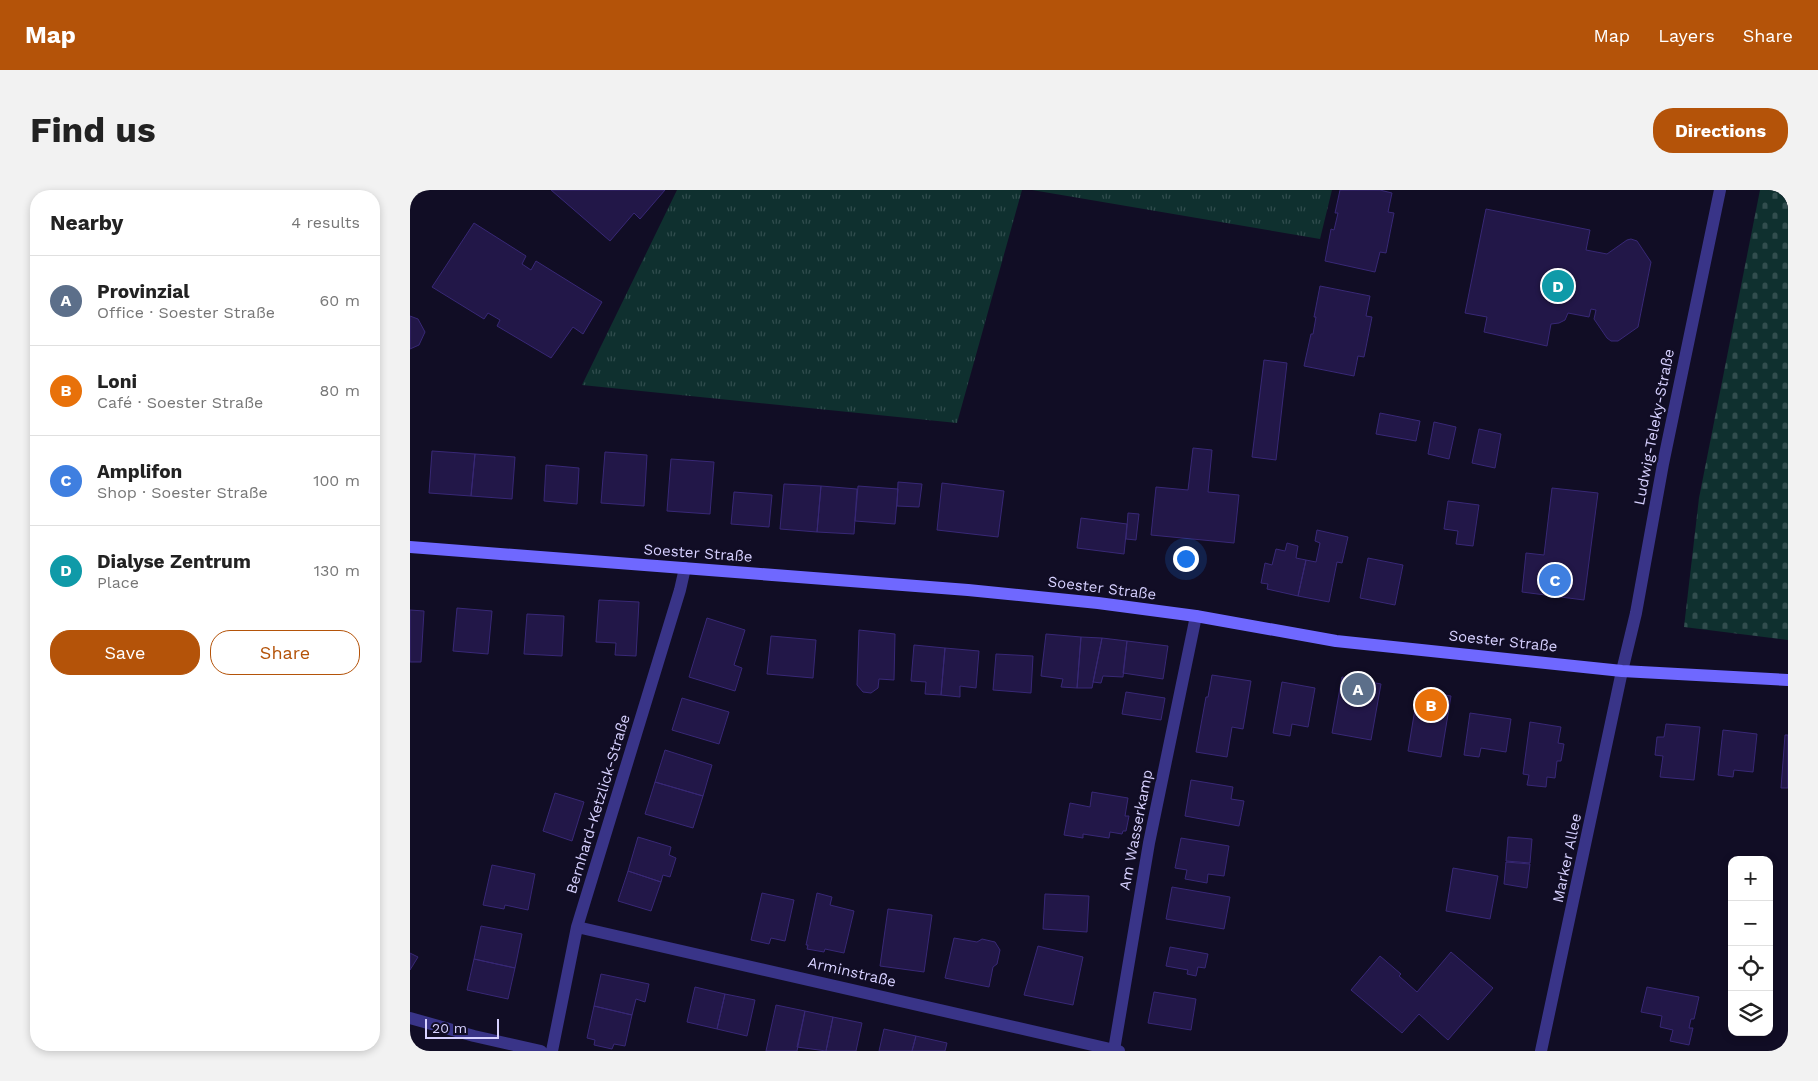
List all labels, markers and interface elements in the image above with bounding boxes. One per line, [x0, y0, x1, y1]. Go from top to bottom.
text: Map [25, 21, 76, 49]
text: Map [1593, 25, 1630, 46]
text: Layers [1658, 25, 1715, 46]
text: Share [1743, 25, 1793, 46]
button: Directions [1653, 108, 1788, 153]
text: Find us [30, 109, 156, 151]
text: Nearby [50, 210, 123, 235]
text: 4 results [291, 213, 360, 232]
pin: D [1542, 267, 1574, 305]
text: Provinzial [97, 280, 189, 303]
text: A [61, 291, 71, 310]
text: 60 m [320, 291, 360, 310]
text: Office · Soester Straße [97, 303, 275, 322]
street label: Ludwig-Teleky-Straße [1630, 347, 1678, 507]
text: Loni [97, 370, 137, 393]
text: B [61, 381, 71, 400]
text: 80 m [319, 381, 360, 400]
text: Café · Soester Straße [97, 393, 263, 412]
text: Amplifon [97, 460, 182, 483]
text: C [61, 471, 71, 490]
text: 100 m [313, 471, 360, 490]
text: Shop · Soester Straße [97, 483, 268, 502]
street label: Soester Straße [643, 540, 753, 566]
your location [1173, 546, 1199, 572]
text: Dialyse Zentrum [97, 550, 251, 573]
text: D [60, 561, 72, 580]
text: 130 m [314, 561, 360, 580]
pin: C [1539, 561, 1571, 599]
street label: Soester Straße [1047, 572, 1157, 604]
text: Place [97, 573, 139, 592]
street label: Soester Straße [1448, 626, 1558, 656]
button: Save [50, 630, 200, 675]
button: Share [210, 630, 360, 675]
pin: A [1342, 670, 1374, 708]
pin: B [1415, 686, 1447, 724]
street label: Bernhard-Ketzlick-Straße [562, 712, 634, 896]
street label: Am Wasserkamp [1115, 768, 1157, 892]
street label: Marker Allee [1549, 812, 1585, 904]
map controls [1728, 856, 1773, 1036]
button: + [1728, 856, 1773, 901]
button: − [1728, 901, 1773, 946]
button: locate [1728, 946, 1773, 991]
street label: Arminstraße [806, 953, 898, 991]
button: layers [1728, 991, 1773, 1036]
scale bar [425, 1016, 499, 1039]
text: 20 m [432, 1020, 467, 1036]

